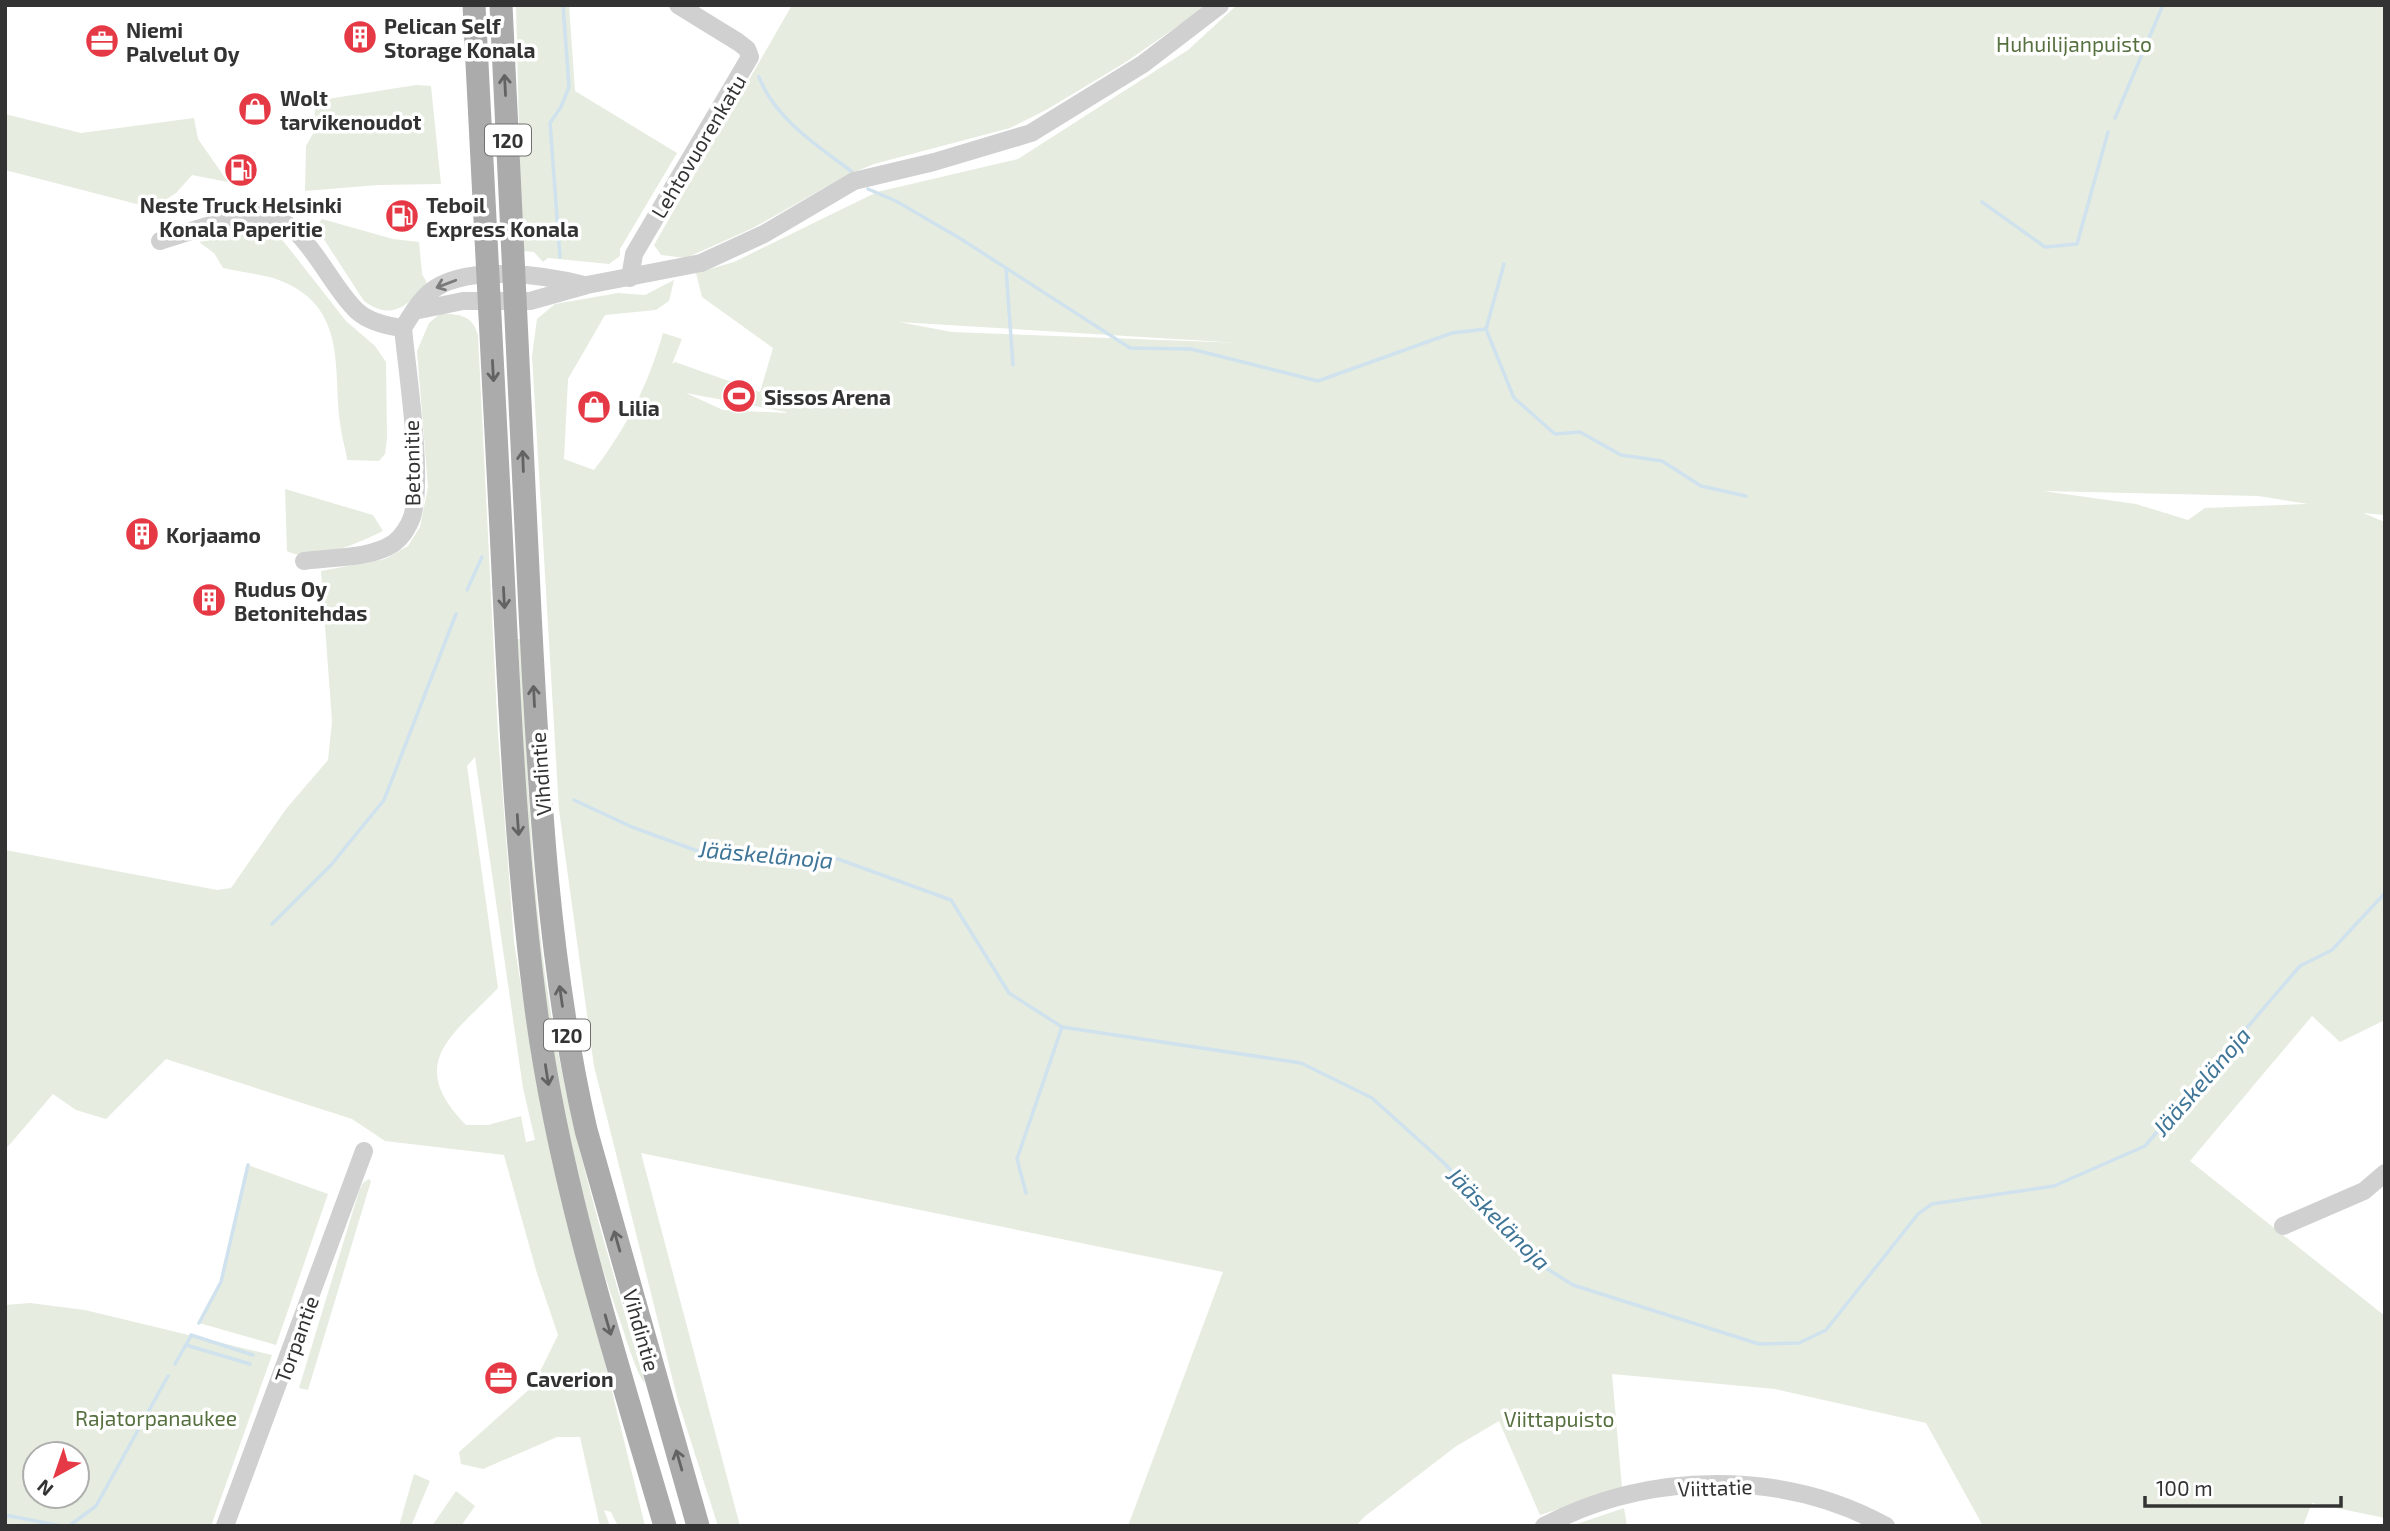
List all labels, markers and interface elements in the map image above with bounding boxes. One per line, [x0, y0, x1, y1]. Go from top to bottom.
place label: Pelican Self Storage Konala [384, 13, 535, 62]
place label: Niemi Palvelut Oy [126, 17, 240, 67]
building icon: Pelican Self Storage Konala [341, 18, 379, 56]
office icon: Niemi Palvelut Oy [83, 22, 121, 60]
park label: Huhuilijanpuisto [1996, 31, 2152, 57]
street label: Lehtovuorenkatu [645, 70, 751, 222]
one-way arrow [498, 74, 511, 96]
place label: Wolt tarvikenoudot [280, 85, 422, 134]
shop icon: Wolt tarvikenoudot [236, 90, 274, 128]
road number: 120 [485, 124, 531, 156]
fuel station icon: Neste Truck Helsinki Konala Paperitie [222, 151, 260, 189]
place label: Neste Truck Helsinki Konala Paperitie [140, 192, 342, 241]
place label: Teboil Express Konala [426, 192, 579, 241]
fuel station icon: Teboil Express Konala [383, 197, 421, 235]
one-way arrow [436, 279, 458, 292]
one-way arrow [487, 359, 500, 381]
sports icon: Sissos Arena [720, 377, 758, 415]
place label: Sissos Arena [764, 384, 891, 409]
shop icon: Lilia [575, 388, 613, 426]
place label: Lilia [618, 395, 660, 420]
street label: Betonitie [398, 420, 424, 506]
one-way arrow [516, 450, 529, 473]
building icon: Korjaamo [123, 515, 161, 553]
place label: Korjaamo [166, 522, 261, 547]
place label: Rudus Oy Betonitehdas [234, 576, 367, 625]
building icon: Rudus Oy Betonitehdas [190, 581, 228, 619]
one-way arrow [498, 586, 511, 609]
one-way arrow [528, 685, 541, 708]
street label: Vihdintie [525, 731, 555, 817]
one-way arrow [511, 813, 524, 836]
water label: Jääskelänoja [697, 834, 834, 874]
one-way arrow [554, 985, 567, 1008]
road number: 120 [544, 1020, 590, 1050]
water label: Jääskelänoja [2145, 1021, 2256, 1142]
one-way arrow [541, 1063, 554, 1086]
water label: Jääskelänoja [1441, 1160, 1557, 1276]
one-way arrow [609, 1231, 622, 1253]
street label: Vihdintie [618, 1286, 666, 1374]
street label: Torpantie [269, 1292, 323, 1386]
one-way arrow [602, 1314, 615, 1336]
office icon: Caverion [482, 1359, 520, 1397]
place label: Caverion [526, 1366, 614, 1391]
park label: Rajatorpanaukee [75, 1405, 237, 1431]
park label: Viittapuisto [1504, 1406, 1614, 1431]
north arrow [21, 1440, 91, 1510]
one-way arrow [671, 1449, 684, 1471]
scale bar [2145, 1464, 2341, 1508]
street label: Viittatie [1677, 1473, 1753, 1501]
text: N [32, 1475, 57, 1502]
text: 100 m [2156, 1475, 2213, 1500]

